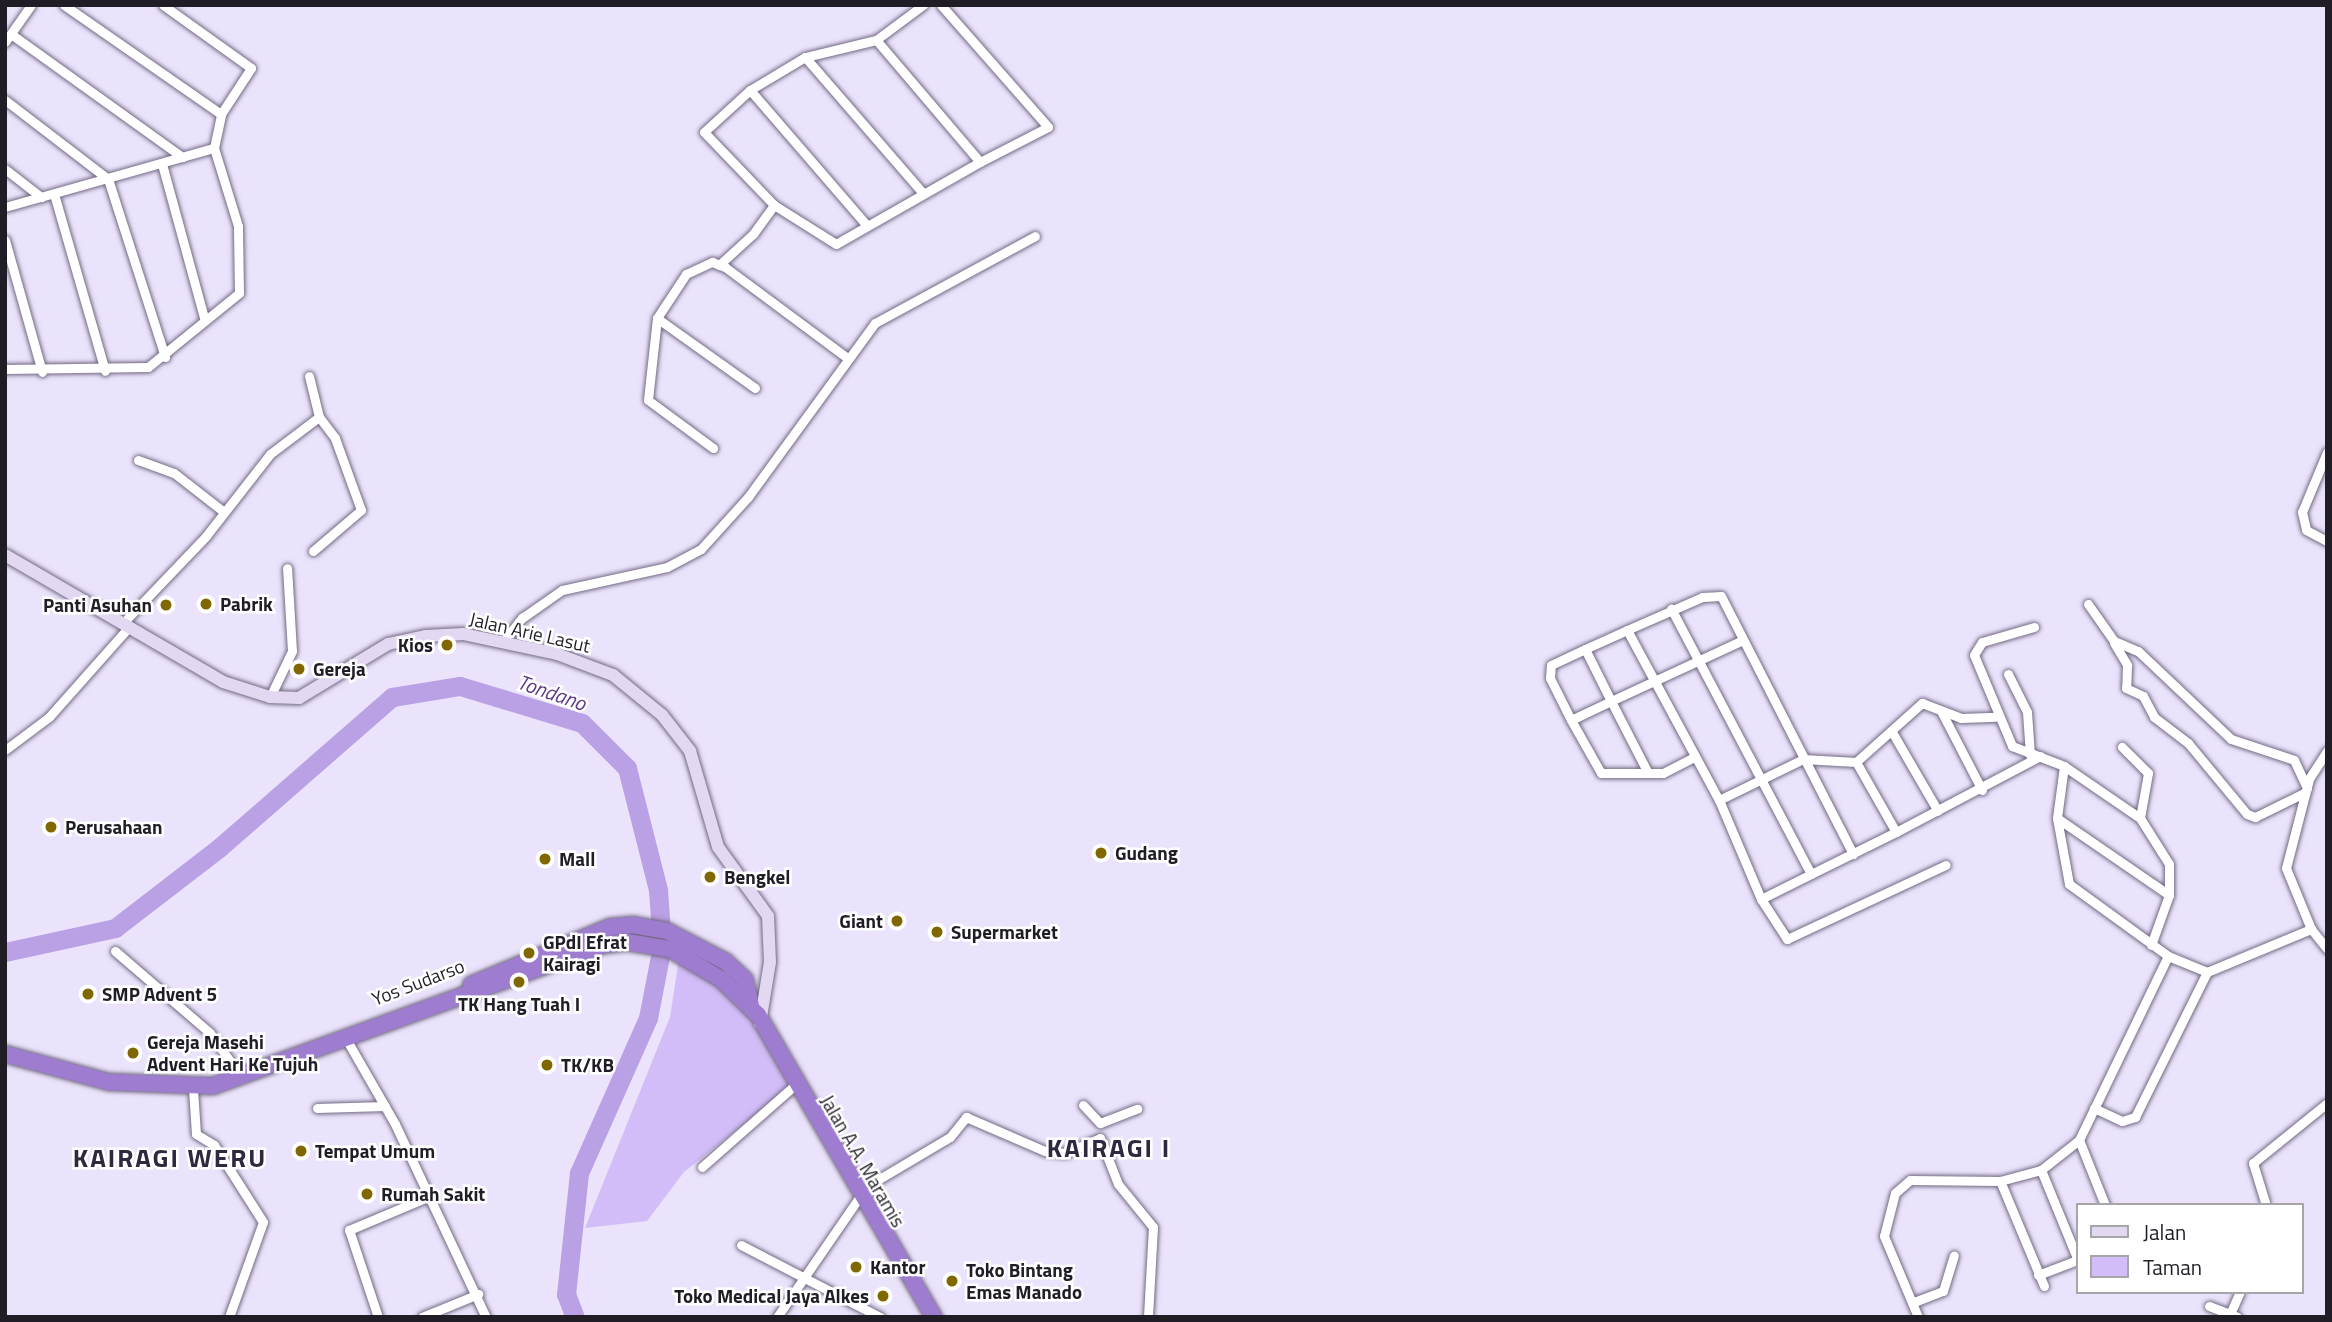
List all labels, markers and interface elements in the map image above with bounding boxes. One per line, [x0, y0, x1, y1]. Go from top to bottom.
place label: Pabrik [220, 593, 273, 615]
place label: Panti Asuhan [43, 594, 152, 616]
marker: Pabrik [198, 596, 214, 612]
marker: Panti Asuhan [158, 597, 174, 613]
street label: Jalan Arie Lasut [467, 607, 593, 657]
place label: Kios [398, 634, 433, 656]
marker: Kios [439, 637, 455, 653]
place label: Gereja [313, 658, 366, 680]
marker: Gereja [291, 661, 307, 677]
water label: Tondano [514, 669, 590, 715]
place label: Perusahaan [65, 816, 163, 838]
marker: Perusahaan [43, 819, 59, 835]
place label: Gudang [1115, 842, 1178, 864]
marker: Gudang [1093, 845, 1109, 861]
place label: Mall [559, 848, 595, 870]
marker: Mall [537, 851, 553, 867]
place label: Bengkel [724, 866, 790, 888]
marker: Bengkel [702, 869, 718, 885]
place label: Giant [839, 910, 883, 932]
marker: Giant [889, 913, 905, 929]
place label: Supermarket [951, 921, 1058, 943]
marker: Supermarket [929, 924, 945, 940]
place label: GPdI Efrat Kairagi [543, 931, 627, 975]
marker: GPdI Efrat Kairagi [521, 945, 537, 961]
street label: Yos Sudarso [368, 954, 468, 1010]
marker: TK Hang Tuah I [511, 974, 527, 990]
place label: SMP Advent 5 [102, 983, 217, 1005]
marker: SMP Advent 5 [80, 986, 96, 1002]
place label: TK Hang Tuah I [458, 993, 580, 1015]
place label: Gereja Masehi Advent Hari Ke Tujuh [147, 1031, 318, 1075]
marker: Gereja Masehi Advent Hari Ke Tujuh [125, 1045, 141, 1061]
place label: TK/KB [561, 1054, 614, 1076]
marker: TK/KB [539, 1057, 555, 1073]
street label: Jalan A.A. Maramis [816, 1091, 910, 1231]
district label: KAIRAGI I [1048, 1132, 1170, 1164]
place label: Tempat Umum [315, 1140, 435, 1162]
district label: KAIRAGI WERU [74, 1142, 266, 1174]
marker: Tempat Umum [293, 1143, 309, 1159]
place label: Rumah Sakit [381, 1183, 485, 1205]
marker: Rumah Sakit [359, 1186, 375, 1202]
legend [2076, 1203, 2304, 1294]
text: Jalan [2143, 1216, 2186, 1248]
text: Taman [2143, 1251, 2202, 1283]
place label: Kantor [870, 1256, 925, 1278]
marker: Kantor [848, 1259, 864, 1275]
place label: Toko Bintang Emas Manado [966, 1259, 1082, 1303]
marker: Toko Bintang Emas Manado [944, 1273, 960, 1289]
place label: Toko Medical Jaya Alkes [674, 1285, 869, 1307]
marker: Toko Medical Jaya Alkes [875, 1288, 891, 1304]

